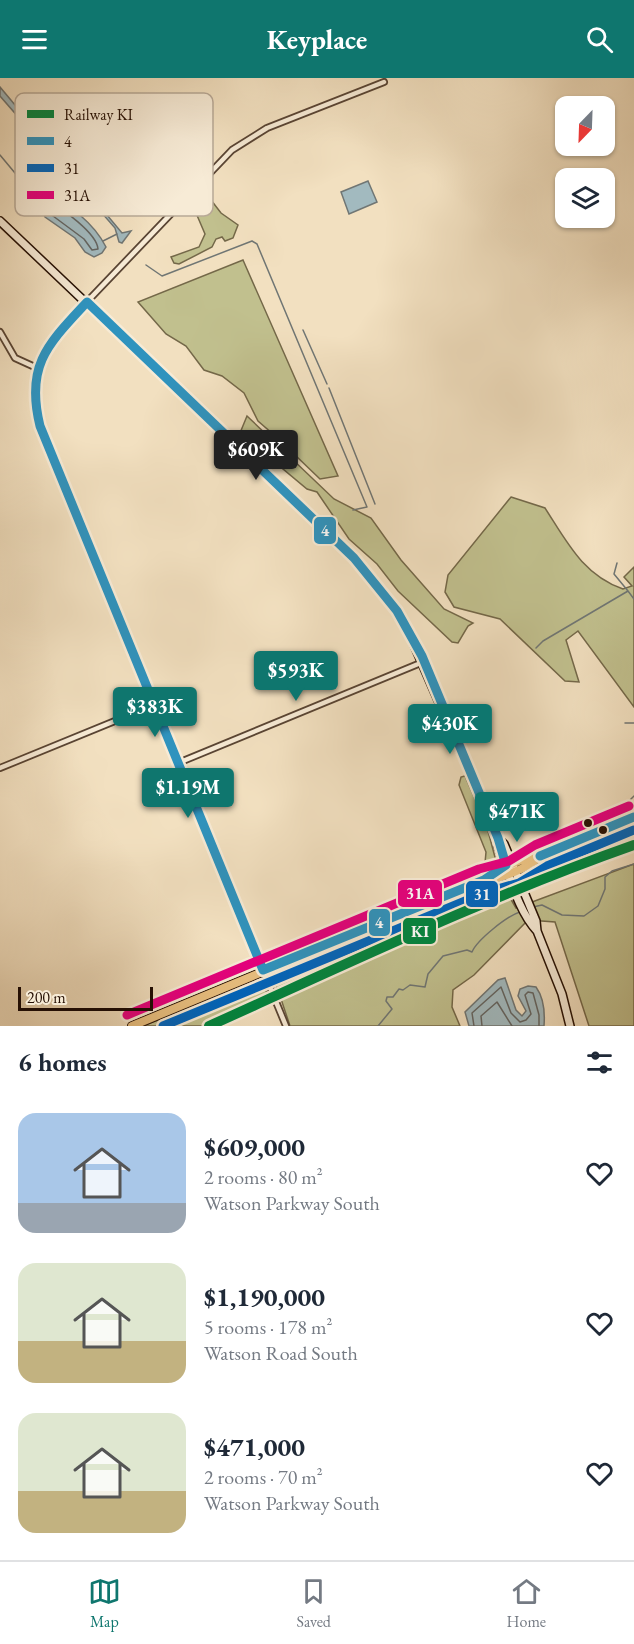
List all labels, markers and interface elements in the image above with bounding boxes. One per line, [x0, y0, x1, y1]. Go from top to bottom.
text: Keyplace [267, 22, 367, 57]
icon: menu [18, 23, 51, 56]
icon: search [583, 23, 616, 56]
legend [15, 93, 213, 216]
north arrow [555, 96, 615, 156]
map controls [555, 96, 615, 228]
text: Railway KI [64, 104, 134, 125]
text: 4 [64, 131, 72, 152]
text: 31 [64, 158, 79, 179]
button: layers [555, 168, 615, 228]
text: 31A [64, 185, 91, 206]
pin: $609K [214, 430, 298, 481]
text: $609K [228, 436, 284, 462]
line badge: 4 [313, 516, 337, 545]
text: 4 [321, 520, 330, 541]
pin: $593K [254, 651, 338, 702]
text: $593K [268, 657, 324, 683]
pin: $383K [113, 687, 197, 738]
text: $383K [127, 693, 183, 719]
pin: $430K [408, 704, 492, 755]
text: $430K [422, 710, 478, 736]
pin: $1.19M [139, 768, 237, 819]
text: $1.19M [156, 774, 220, 800]
pin: $471K [475, 792, 559, 843]
text: $471K [489, 798, 545, 824]
unlabelled marker [582, 817, 594, 829]
unlabelled marker [597, 824, 609, 836]
line badge: 31A [397, 879, 443, 908]
line badge: 31 [465, 880, 499, 908]
text: 31A [406, 883, 435, 904]
text: 31 [474, 884, 490, 905]
line badge: 4 [368, 908, 391, 937]
text: 4 [375, 912, 384, 933]
line badge: KI [402, 917, 437, 945]
text: KI [411, 921, 429, 942]
scale bar [18, 984, 153, 1012]
text: 200 m [27, 987, 66, 1008]
text: 6 homes [18, 1045, 107, 1079]
icon: filters [583, 1046, 616, 1079]
text: $609,000 [204, 1130, 305, 1164]
icon: home [66, 1137, 138, 1209]
icon: heart [583, 1157, 616, 1190]
text: 2 rooms · 80 m² [204, 1164, 323, 1190]
text: Watson Parkway South [204, 1190, 380, 1216]
text: $1,190,000 [204, 1280, 325, 1314]
icon: home [66, 1287, 138, 1359]
icon: heart [583, 1307, 616, 1340]
text: 5 rooms · 178 m² [204, 1314, 332, 1340]
text: Watson Road South [204, 1340, 358, 1366]
text: $471,000 [204, 1430, 305, 1464]
icon: home [66, 1437, 138, 1509]
icon: heart [583, 1457, 616, 1490]
text: 2 rooms · 70 m² [204, 1464, 323, 1490]
text: Watson Parkway South [204, 1490, 380, 1516]
tab: Map [88, 1575, 121, 1632]
tab: Saved [297, 1575, 331, 1632]
tab: Home [507, 1575, 546, 1632]

